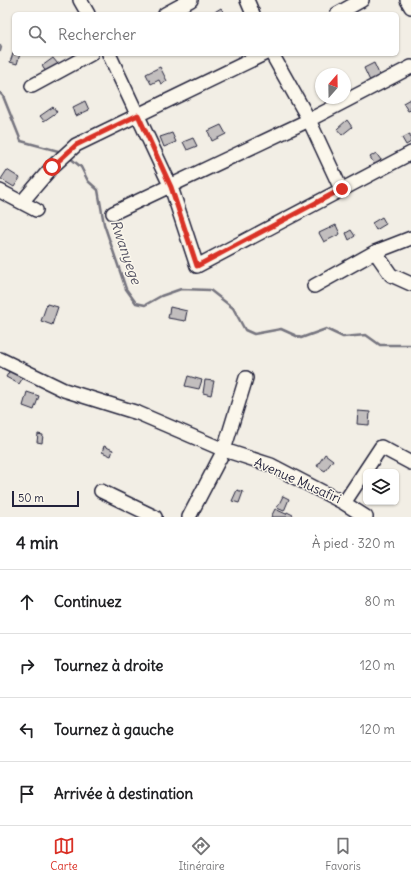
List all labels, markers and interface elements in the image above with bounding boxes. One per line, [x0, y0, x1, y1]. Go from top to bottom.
search box [12, 12, 399, 56]
icon: search [26, 23, 48, 45]
text: Rechercher [58, 25, 136, 44]
north arrow [315, 68, 351, 104]
route start [43, 158, 61, 176]
route end [333, 180, 351, 198]
water label: Rwanyege [107, 218, 146, 288]
street label: Avenue Musafiri [252, 454, 344, 507]
map controls [363, 469, 399, 505]
button: layers [363, 469, 399, 505]
scale bar [12, 489, 79, 508]
text: 50 m [18, 491, 44, 505]
text: 4 min [16, 532, 58, 554]
text: À pied · 320 m [312, 535, 395, 552]
icon: ahead [16, 591, 38, 613]
text: Continuez [54, 592, 122, 611]
text: 80 m [364, 593, 395, 610]
icon: right [16, 655, 38, 677]
text: Tournez à droite [54, 656, 163, 675]
text: 120 m [360, 657, 395, 674]
icon: left [16, 719, 38, 741]
text: Tournez à gauche [54, 720, 174, 739]
text: 120 m [360, 721, 395, 738]
icon: arrive [16, 783, 38, 805]
text: Arrivée à destination [54, 784, 193, 803]
tab: Carte [50, 835, 78, 873]
tab: Itinéraire [178, 835, 225, 873]
tab: Favoris [325, 835, 361, 873]

